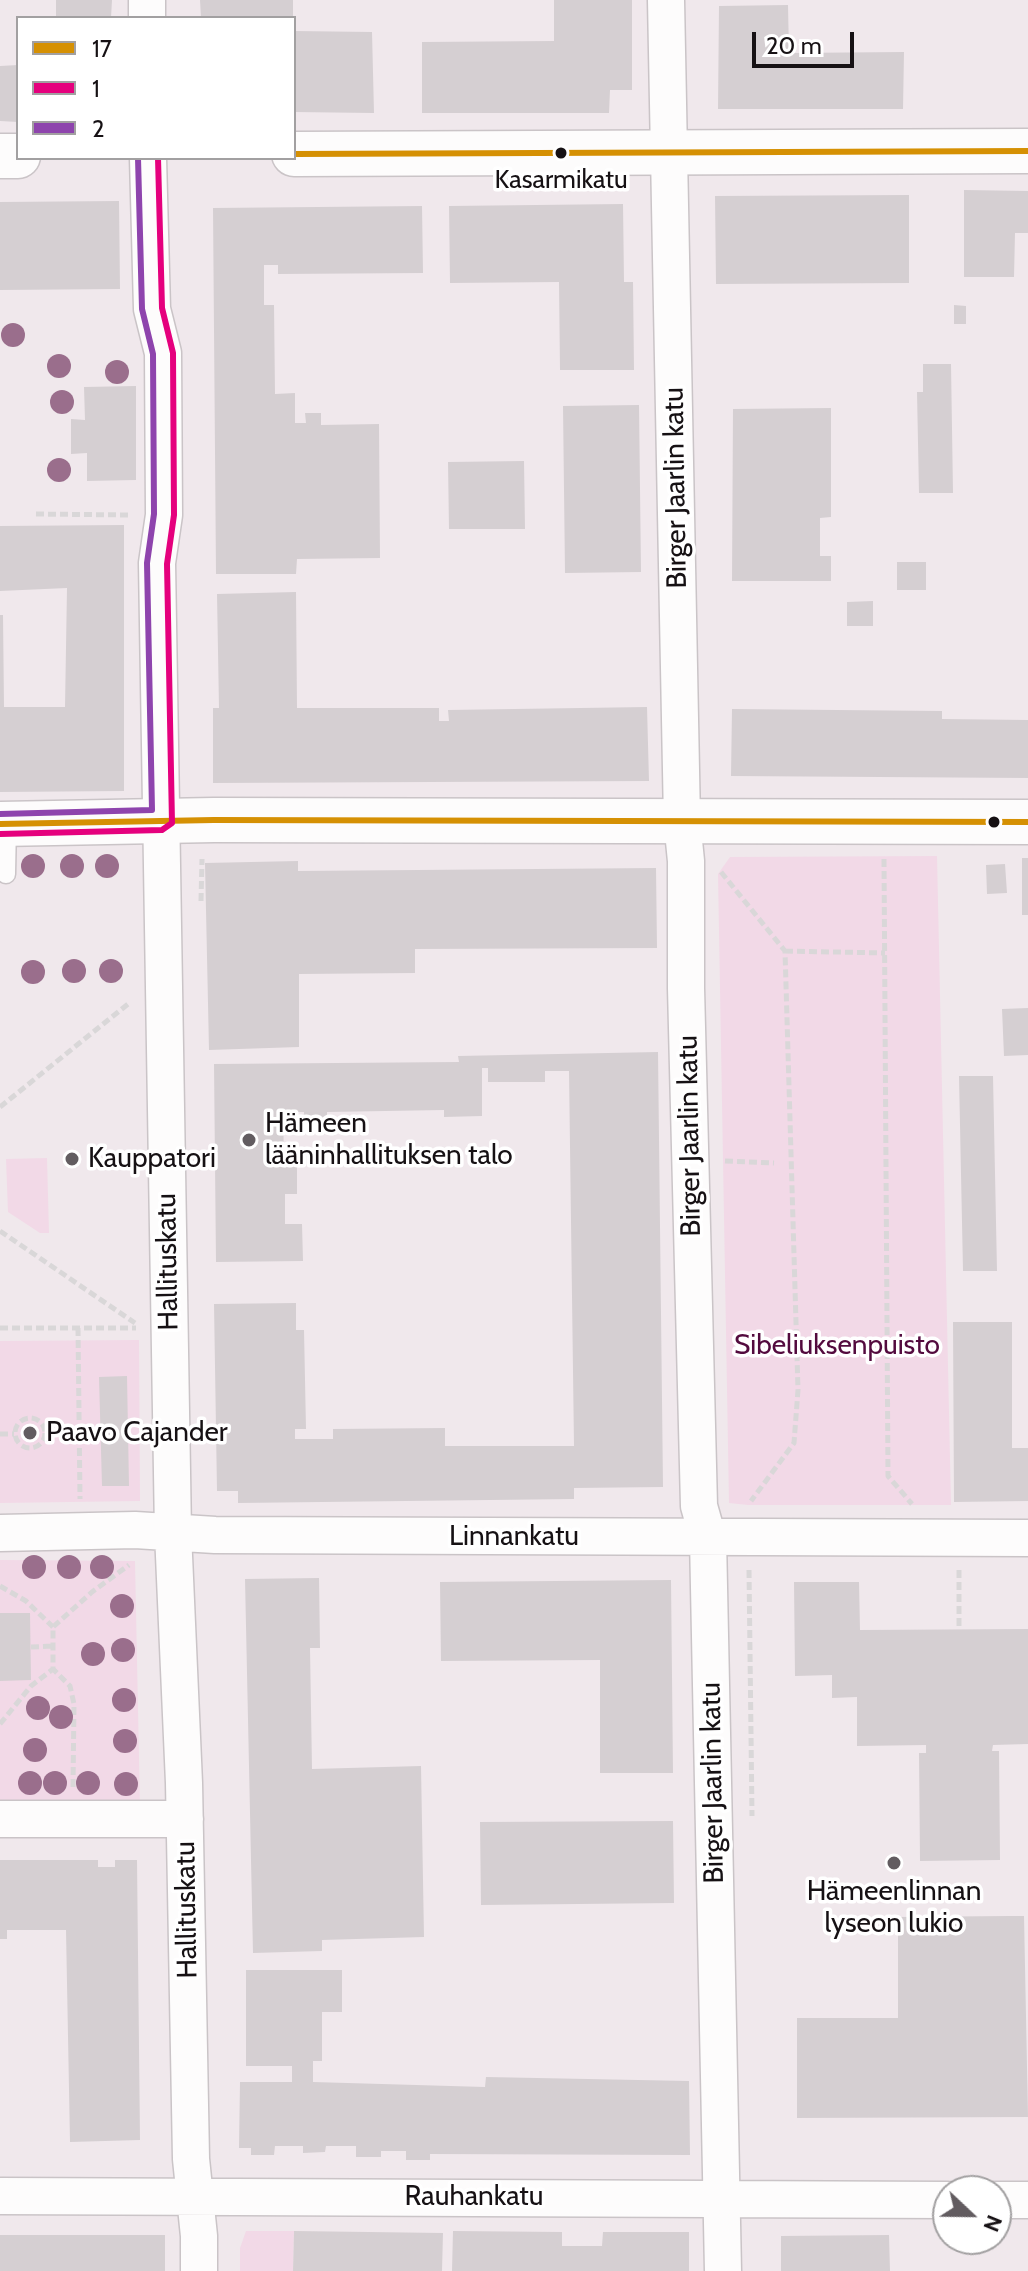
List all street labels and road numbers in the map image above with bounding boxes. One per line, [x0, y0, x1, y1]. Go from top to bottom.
street label: Birger Jaarlin katu [657, 387, 695, 589]
street label: Birger Jaarlin katu [671, 1035, 709, 1237]
street label: Hallituskatu [150, 1193, 186, 1331]
street label: Linnankatu [449, 1520, 579, 1554]
street label: Birger Jaarlin katu [694, 1682, 732, 1884]
street label: Hallituskatu [169, 1841, 205, 1979]
street label: Rauhankatu [405, 2180, 543, 2214]

